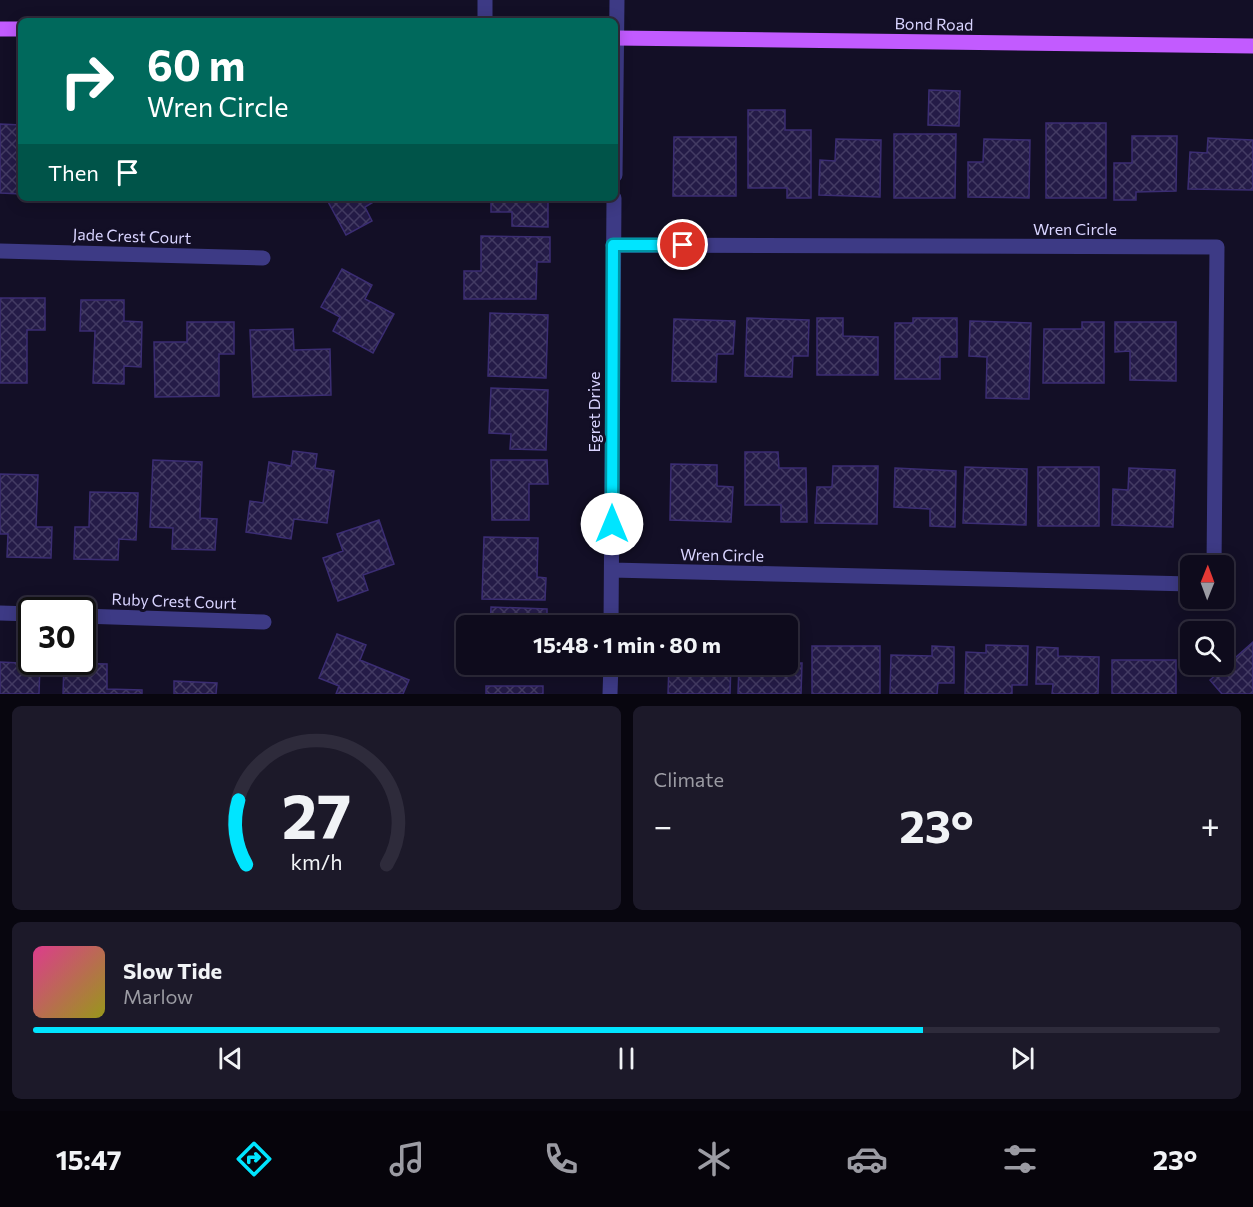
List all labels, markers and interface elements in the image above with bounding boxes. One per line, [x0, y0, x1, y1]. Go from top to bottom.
street label: Bond Road [894, 13, 974, 34]
text: 60 m [147, 38, 246, 90]
icon: right [48, 42, 126, 120]
text: Wren Circle [147, 90, 289, 123]
icon: arrive [111, 156, 144, 189]
text: Then [48, 159, 99, 186]
pin [657, 219, 708, 270]
street label: Wren Circle [1033, 219, 1117, 238]
street label: Jade Crest Court [72, 224, 192, 247]
icon: arrive [666, 228, 699, 261]
street label: Egret Drive [584, 372, 603, 452]
position arrow [580, 492, 644, 556]
street label: Wren Circle [680, 544, 764, 565]
north arrow [1180, 555, 1234, 609]
map controls [1180, 555, 1234, 675]
street label: Ruby Crest Court [111, 589, 237, 612]
speed limit sign: 30 [18, 597, 96, 675]
button: search [1180, 621, 1234, 675]
text: 15:48 · 1 min · 80 m [533, 631, 721, 658]
text: Climate [654, 767, 724, 791]
text: 27 [282, 776, 351, 852]
text: 23° [899, 797, 974, 852]
text: − [654, 804, 672, 845]
text: + [1201, 804, 1220, 845]
text: km/h [290, 848, 342, 874]
text: Slow Tide [123, 957, 222, 984]
text: Marlow [123, 984, 193, 1008]
icon: previous [214, 1042, 247, 1075]
icon: pause [610, 1042, 643, 1075]
icon: next [1006, 1042, 1039, 1075]
icon: directions [233, 1138, 275, 1180]
icon: music [386, 1138, 428, 1180]
icon: phone [540, 1138, 582, 1180]
icon: climate [693, 1138, 735, 1180]
icon: car [846, 1138, 888, 1180]
icon: filters [999, 1138, 1041, 1180]
text: 15:47 [56, 1143, 122, 1176]
text: 23° [1153, 1143, 1197, 1176]

